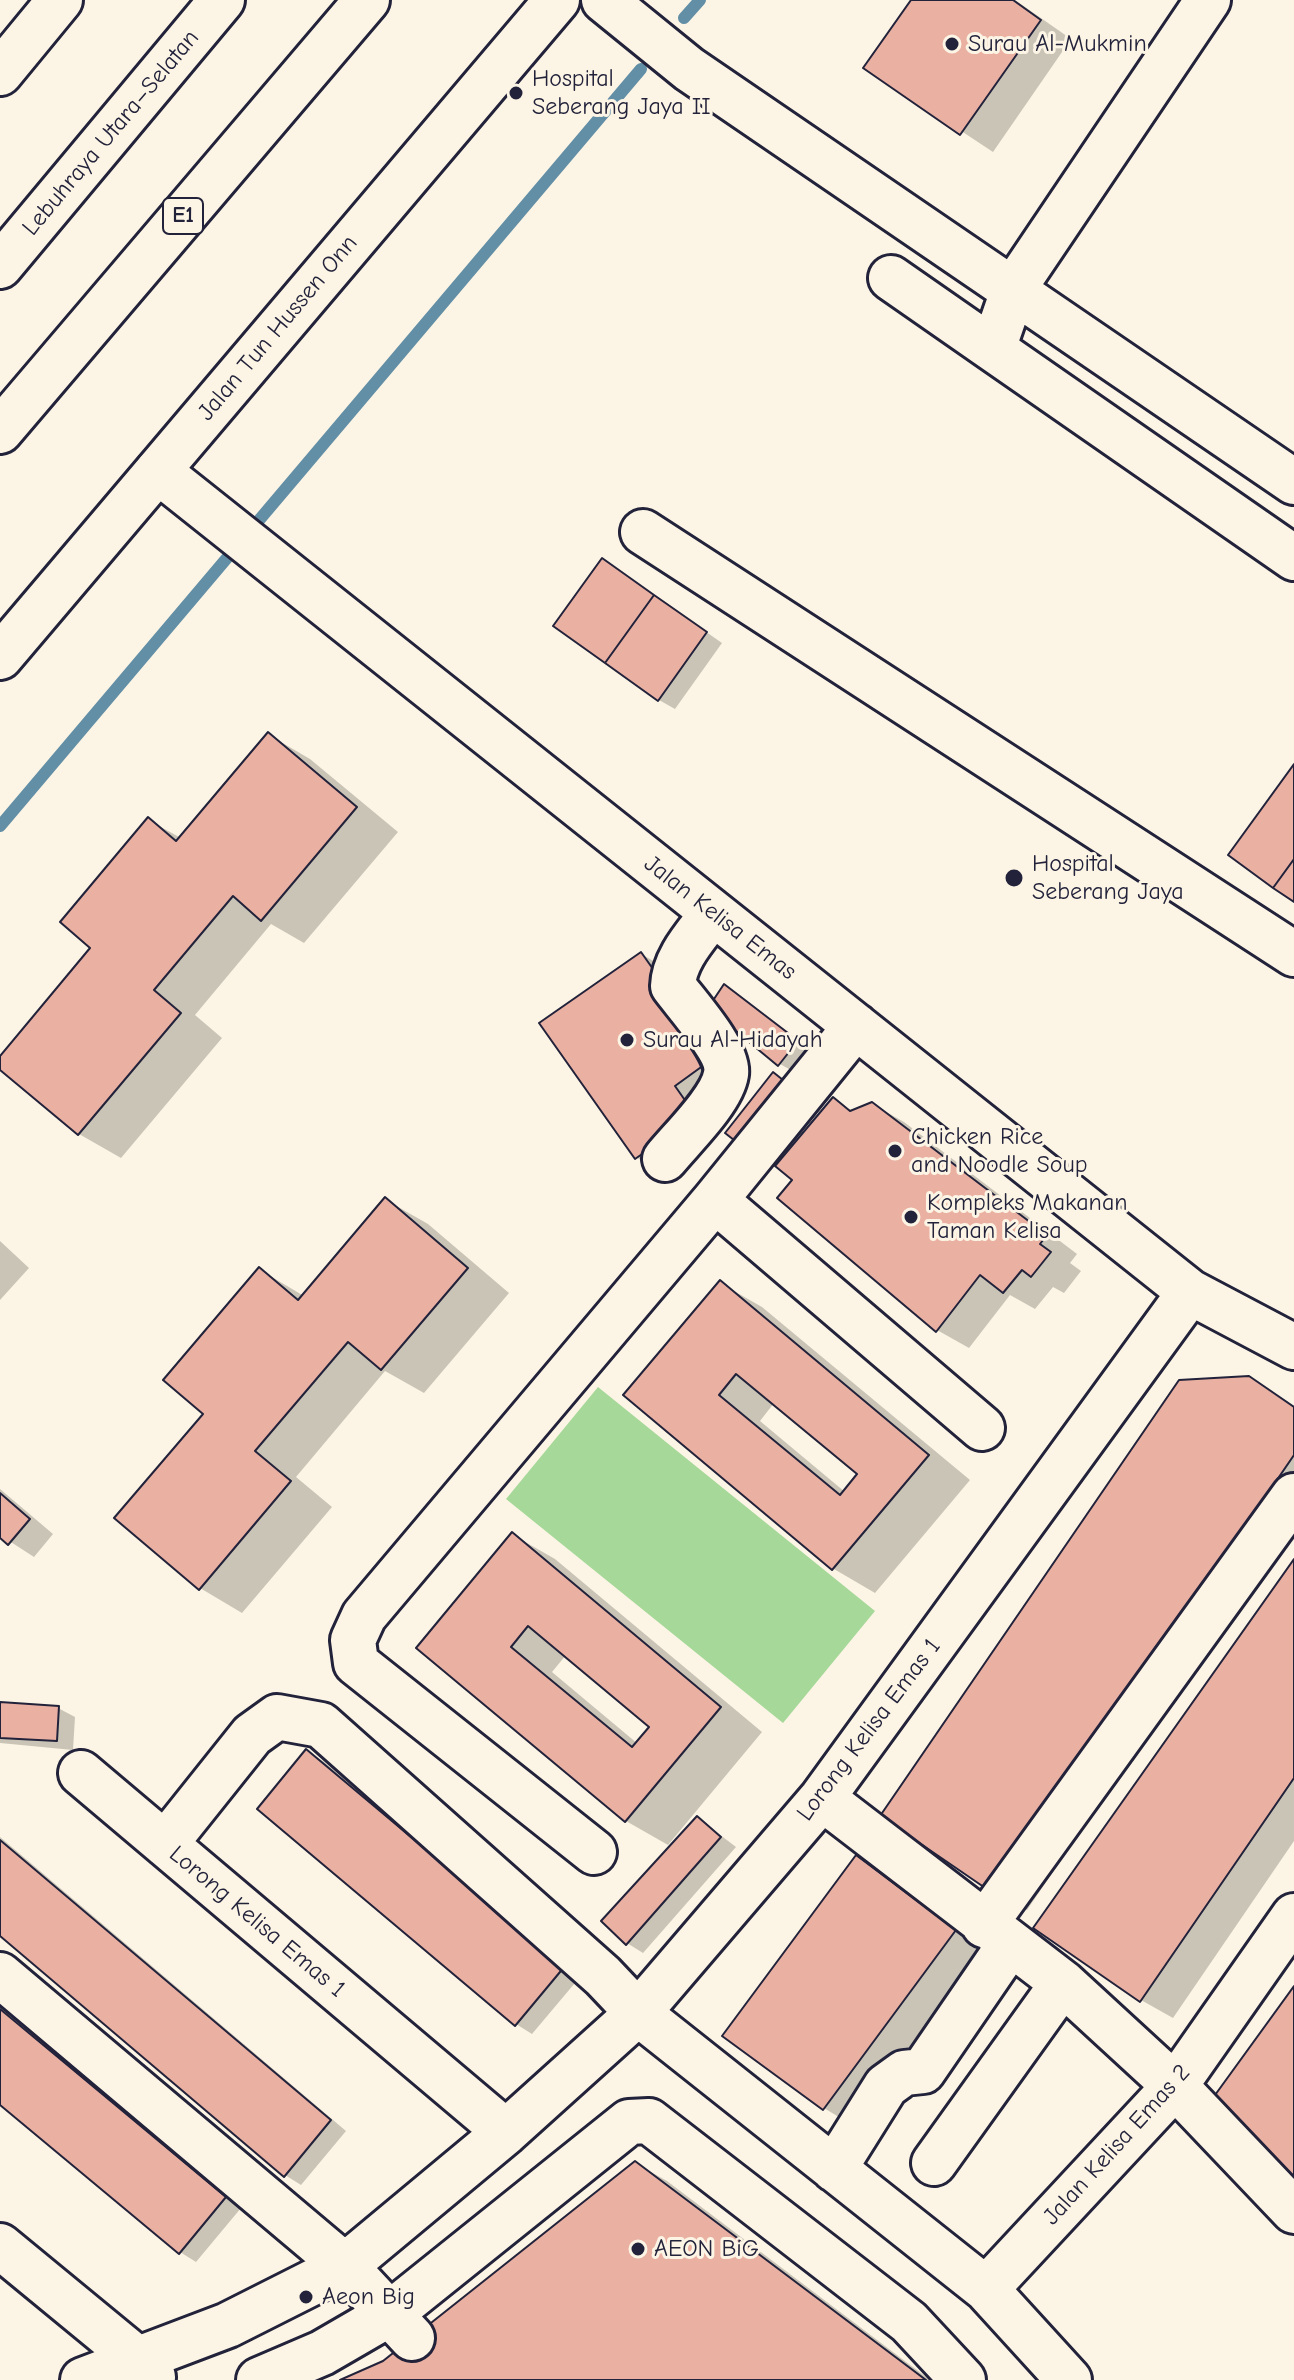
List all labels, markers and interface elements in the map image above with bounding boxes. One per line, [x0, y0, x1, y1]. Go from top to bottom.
street label: Lebuhraya Utara–Selatan [17, 24, 205, 242]
place label: Surau Al-Mukmin [968, 30, 1147, 58]
marker: Surau Al-Mukmin [943, 35, 961, 53]
place label: Hospital Seberang Jaya II [532, 65, 711, 121]
marker: Hospital Seberang Jaya II [507, 84, 525, 102]
road number: E1 [163, 198, 203, 234]
street label: Jalan Tun Hussen Onn [192, 229, 364, 427]
street label: Jalan Kelisa Emas [638, 850, 802, 986]
place label: Hospital Seberang Jaya [1032, 850, 1184, 906]
marker: Hospital Seberang Jaya [1003, 867, 1025, 889]
place label: Surau Al-Hidayah [643, 1026, 823, 1054]
marker: Surau Al-Hidayah [618, 1031, 636, 1049]
place label: Chicken Rice and Noodle Soup [911, 1123, 1088, 1179]
marker: Chicken Rice and Noodle Soup [886, 1142, 904, 1160]
place label: Kompleks Makanan Taman Kelisa [927, 1189, 1128, 1245]
marker: Kompleks Makanan Taman Kelisa [902, 1208, 920, 1226]
street label: Lorong Kelisa Emas 1 [791, 1633, 947, 1827]
street label: Lorong Kelisa Emas 1 [163, 1840, 351, 2004]
street label: Jalan Kelisa Emas 2 [1037, 2059, 1197, 2231]
place label: AEON BiG [654, 2235, 759, 2263]
marker: AEON BiG [629, 2240, 647, 2258]
place label: Aeon Big [322, 2283, 415, 2311]
marker: Aeon Big [297, 2288, 315, 2306]

